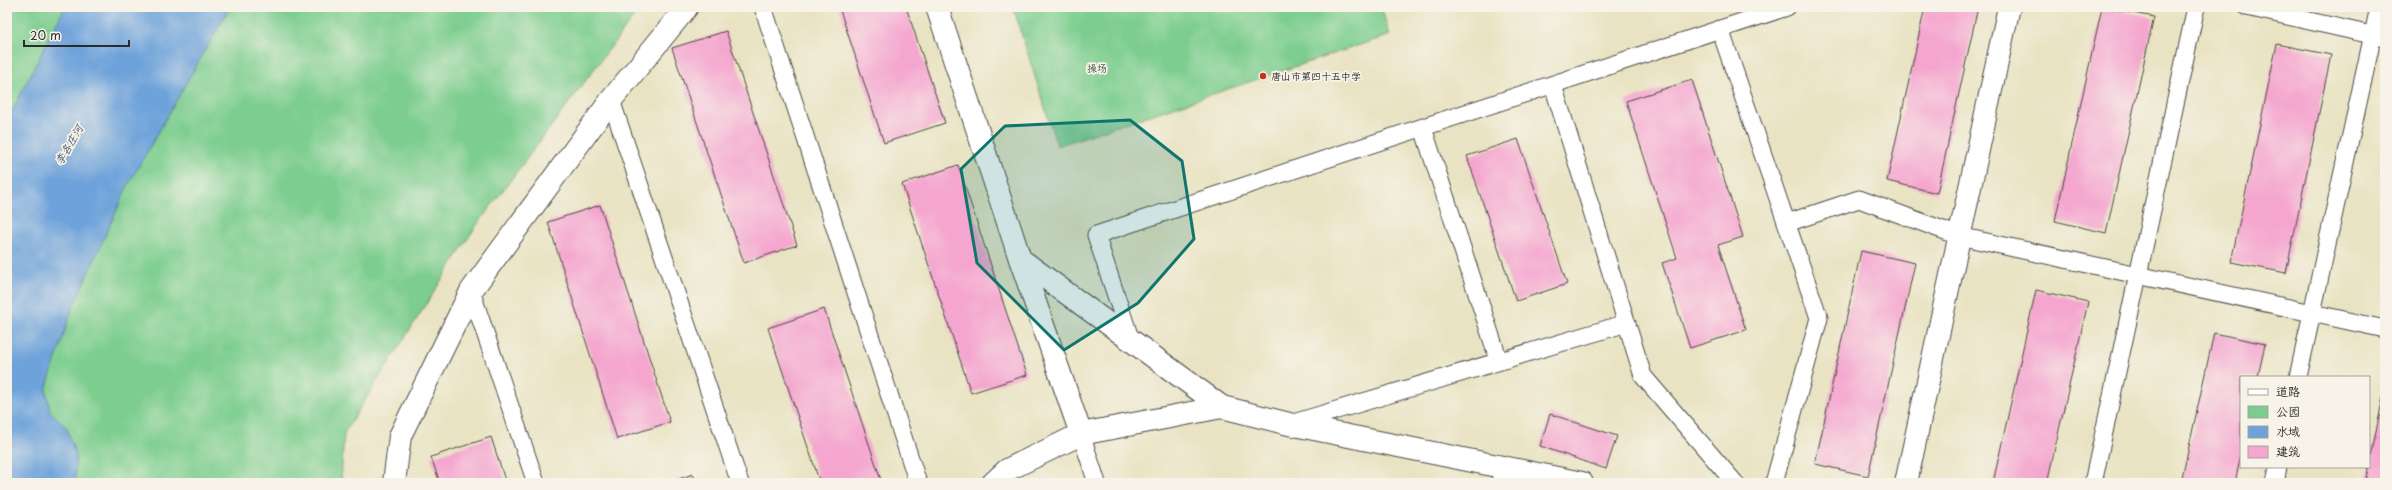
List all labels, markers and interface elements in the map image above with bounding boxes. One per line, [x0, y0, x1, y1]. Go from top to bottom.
scale bar [24, 22, 129, 48]
text: 20 m [30, 26, 61, 44]
park label: 操场 [1087, 60, 1107, 75]
place label: 唐山市第四十五中学 [1271, 68, 1361, 83]
marker: 唐山市第四十五中学 [1258, 71, 1268, 81]
water label: 李各庄河 [50, 120, 88, 168]
legend [2240, 376, 2370, 468]
text: 道路 [2276, 382, 2300, 400]
text: 公园 [2276, 402, 2300, 420]
text: 水域 [2276, 422, 2300, 440]
text: 建筑 [2276, 442, 2300, 460]

